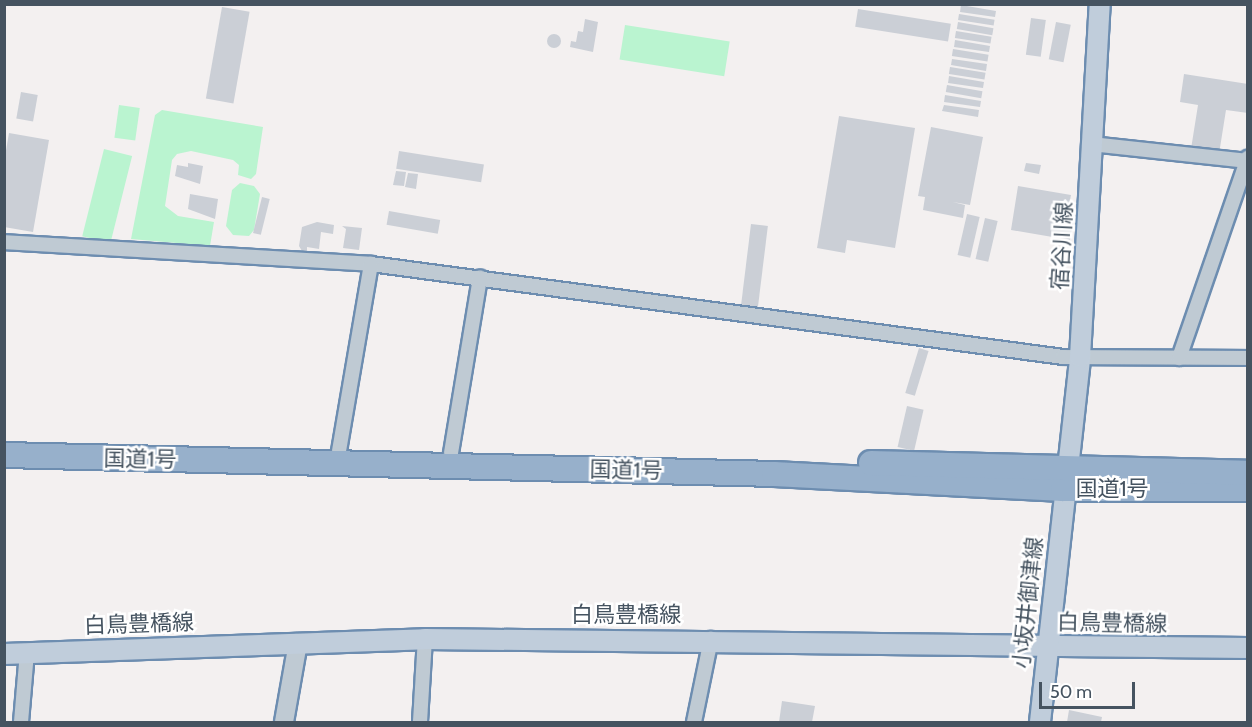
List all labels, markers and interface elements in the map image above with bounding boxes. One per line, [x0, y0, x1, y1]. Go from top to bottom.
street label: 宿谷川線 [1047, 201, 1077, 291]
street label: 国道1号 [103, 445, 177, 473]
street label: 国道1号 [589, 456, 663, 484]
street label: 国道1号 [1075, 476, 1149, 502]
street label: 小坂井御津線 [1008, 536, 1048, 670]
street label: 白鳥豊橋線 [571, 602, 681, 628]
street label: 白鳥豊橋線 [84, 609, 194, 639]
street label: 白鳥豊橋線 [1057, 609, 1167, 637]
scale bar [1042, 670, 1138, 708]
text: 50 m [1050, 681, 1092, 703]

